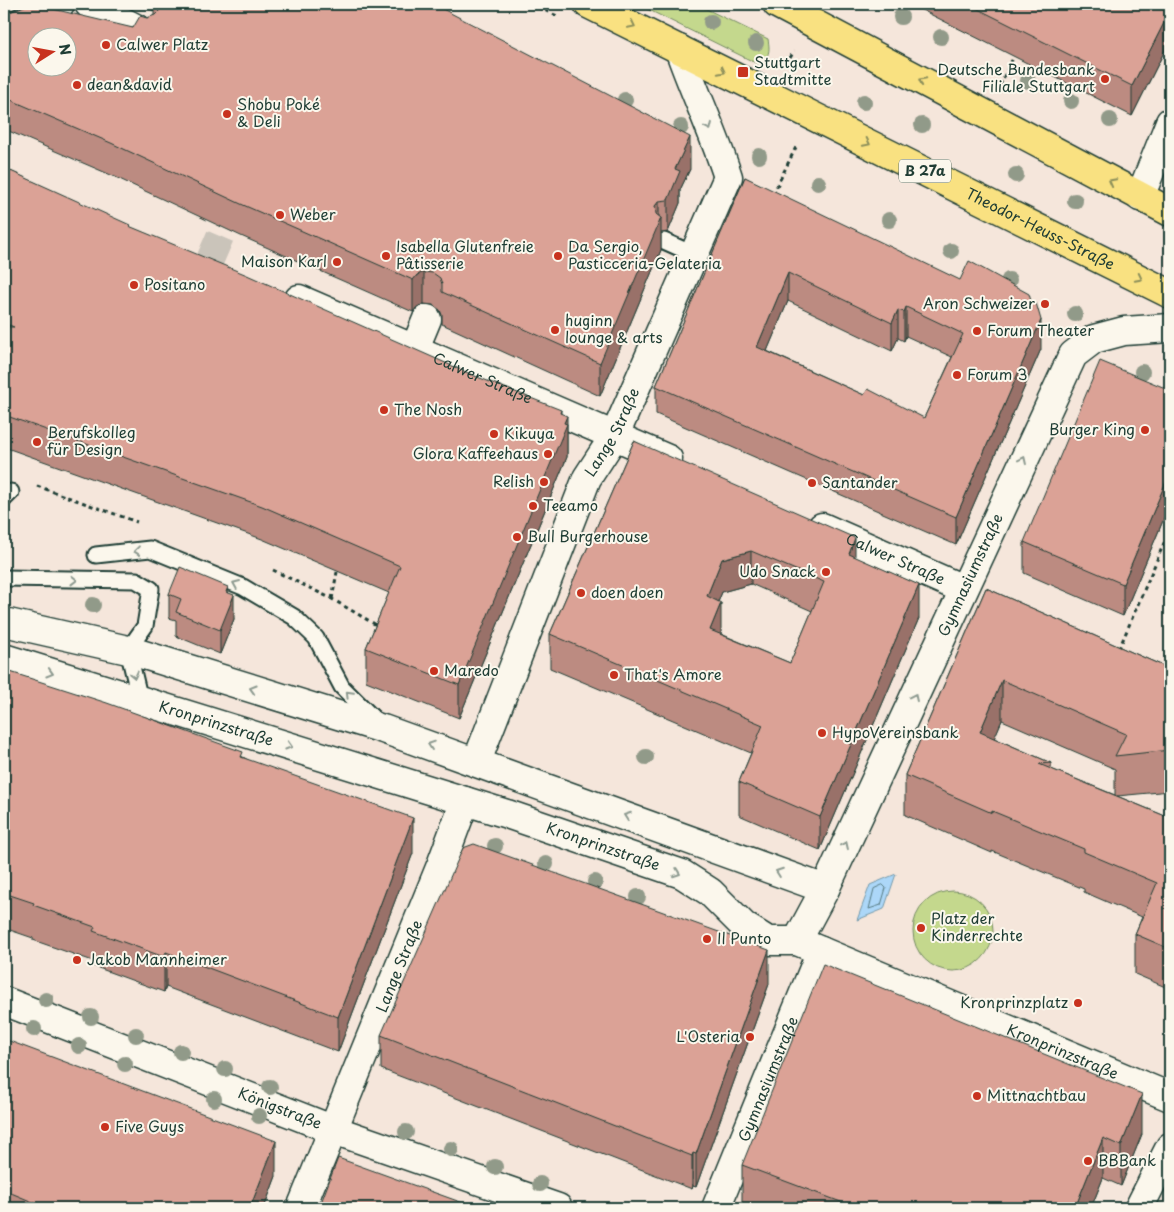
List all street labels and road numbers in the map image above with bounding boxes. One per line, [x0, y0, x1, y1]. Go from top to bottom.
road number: B 27a [899, 160, 951, 182]
street label: Theodor-Heuss-Straße [962, 181, 1119, 275]
street label: Calwer Straße [430, 346, 536, 409]
street label: Lange Straße [578, 384, 644, 481]
street label: Gymnasiumstraße [931, 509, 1008, 640]
street label: Calwer Straße [843, 526, 949, 590]
street label: Kronprinzstraße [156, 694, 277, 751]
street label: Kronprinzstraße [543, 815, 663, 876]
street label: Lange Straße [369, 916, 427, 1016]
street label: Gymnasiumstraße [731, 1013, 803, 1145]
street label: Kronprinzstraße [1004, 1017, 1122, 1084]
street label: Königstraße [235, 1081, 326, 1134]

